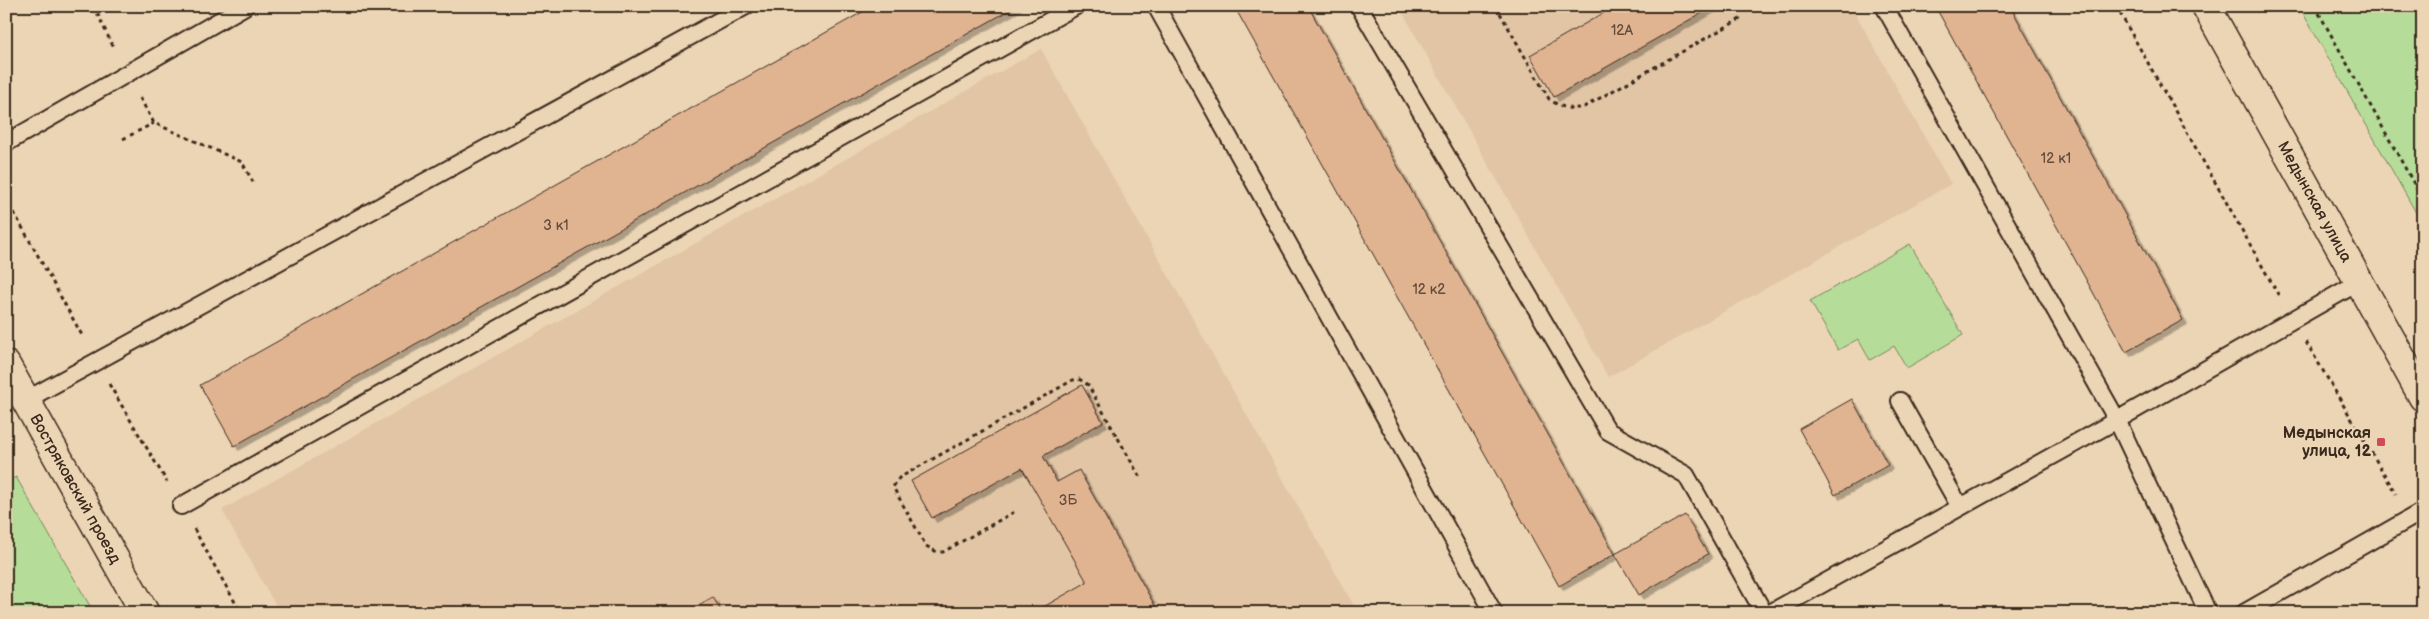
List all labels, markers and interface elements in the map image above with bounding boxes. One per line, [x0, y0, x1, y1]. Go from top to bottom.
house number: 12А [1611, 22, 1634, 39]
street label: Медынская улица [2273, 138, 2356, 266]
house number: 12 к1 [2041, 150, 2071, 167]
house number: 3 к1 [543, 217, 569, 234]
house number: 12 к2 [1412, 281, 1446, 298]
street label: Востряковский проезд [26, 411, 125, 567]
place label: Медынская улица, 12 [2283, 424, 2371, 461]
marker: Медынская улица, 12 [2375, 436, 2387, 448]
house number: 3Б [1059, 492, 1077, 509]

